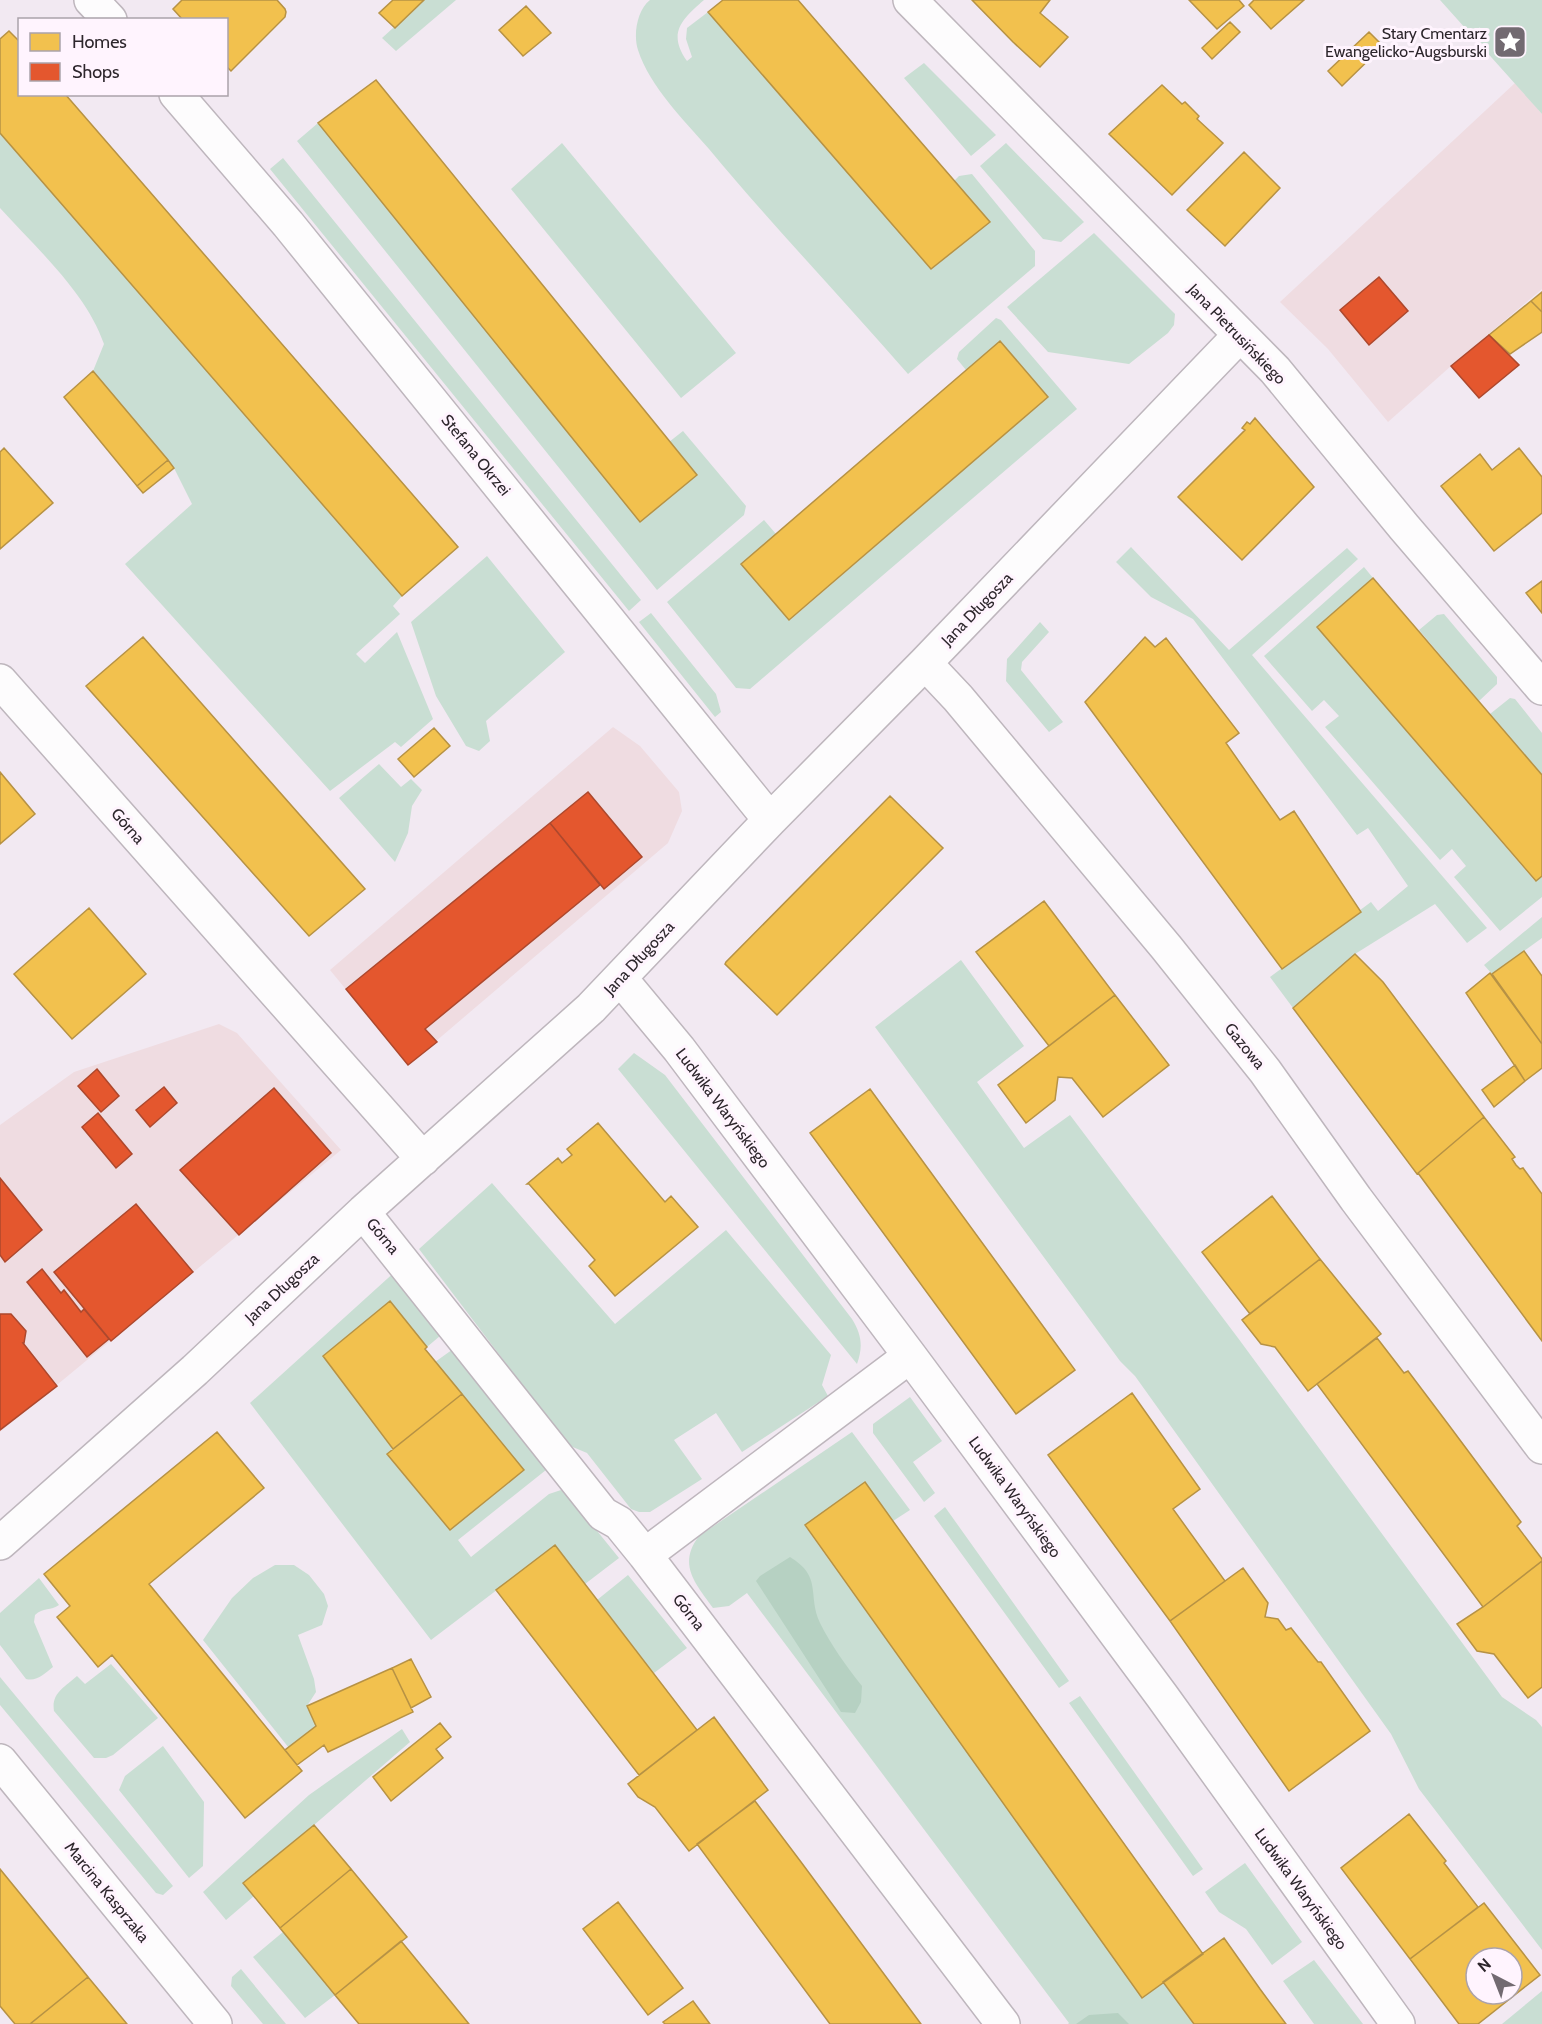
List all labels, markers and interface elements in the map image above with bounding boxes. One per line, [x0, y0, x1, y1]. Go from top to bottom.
legend [18, 18, 228, 96]
place label: Stary Cmentarz Ewangelicko-Augsburski [1325, 24, 1487, 61]
place icon: Stary Cmentarz Ewangelicko-Augsburski [1492, 24, 1528, 60]
text: Homes [72, 31, 127, 53]
text: Shops [72, 61, 120, 83]
street label: Jana Pietrusińskiego [1183, 279, 1290, 388]
street label: Stefana Okrzei [437, 410, 515, 500]
street label: Jana Długosza [937, 568, 1017, 650]
street label: Górna [107, 804, 149, 848]
street label: Jana Długosza [599, 917, 678, 1000]
street label: Gazowa [1221, 1019, 1269, 1073]
street label: Ludwika Waryńskiego [672, 1044, 774, 1172]
street label: Górna [362, 1214, 404, 1258]
street label: Jana Długosza [240, 1249, 323, 1328]
street label: Ludwika Waryńskiego [965, 1433, 1065, 1561]
street label: Górna [669, 1590, 709, 1634]
street label: Ludwika Waryńskiego [1251, 1825, 1351, 1953]
street label: Marcina Kasprzaka [61, 1838, 153, 1946]
north arrow [1464, 1946, 1524, 2006]
text: N [1474, 1954, 1495, 1976]

